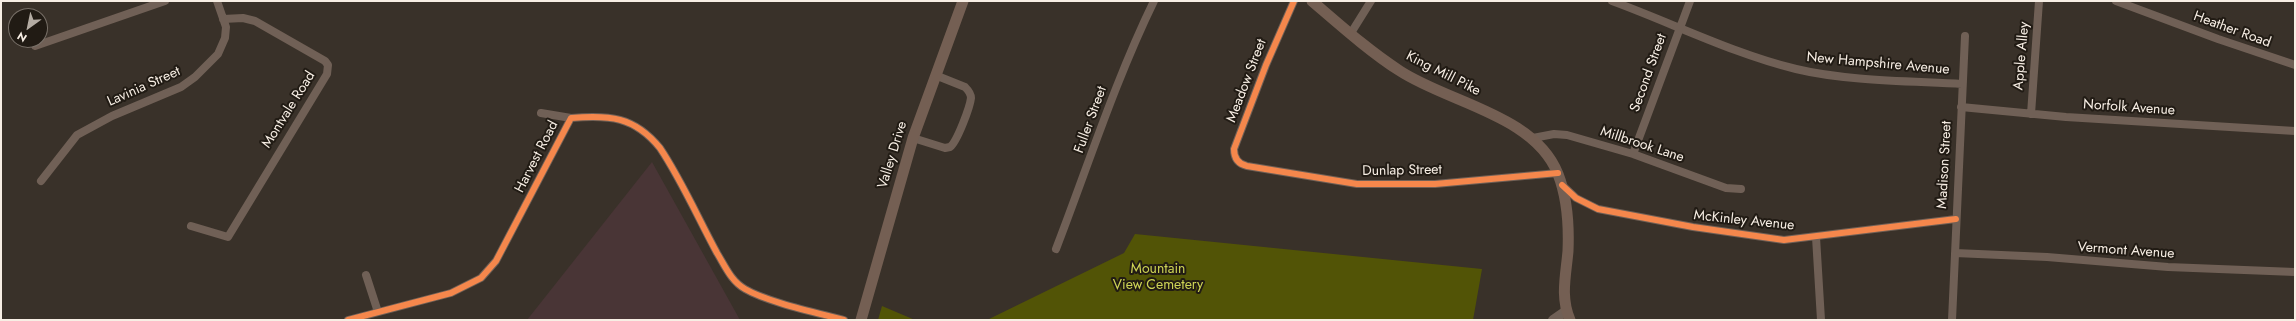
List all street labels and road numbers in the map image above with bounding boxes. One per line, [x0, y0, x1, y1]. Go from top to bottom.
street label: Heather Road [2191, 8, 2273, 52]
street label: Apple Alley [2011, 21, 2033, 91]
street label: Second Street [1627, 32, 1671, 114]
street label: Meadow Street [1223, 37, 1271, 125]
street label: King Mill Pike [1403, 48, 1483, 100]
street label: New Hampshire Avenue [1806, 49, 1950, 79]
street label: Lavinia Street [105, 63, 183, 111]
street label: Montvale Road [259, 68, 319, 152]
street label: Fuller Street [1071, 84, 1111, 156]
street label: Norfolk Avenue [2082, 96, 2176, 120]
street label: Harvest Road [512, 118, 562, 196]
street label: Valley Drive [875, 119, 911, 191]
street label: Madison Street [1934, 121, 1956, 209]
street label: Millbrook Lane [1598, 124, 1686, 166]
street label: Dunlap Street [1362, 162, 1442, 180]
street label: McKinley Avenue [1693, 207, 1795, 235]
street label: Vermont Avenue [2077, 239, 2175, 263]

